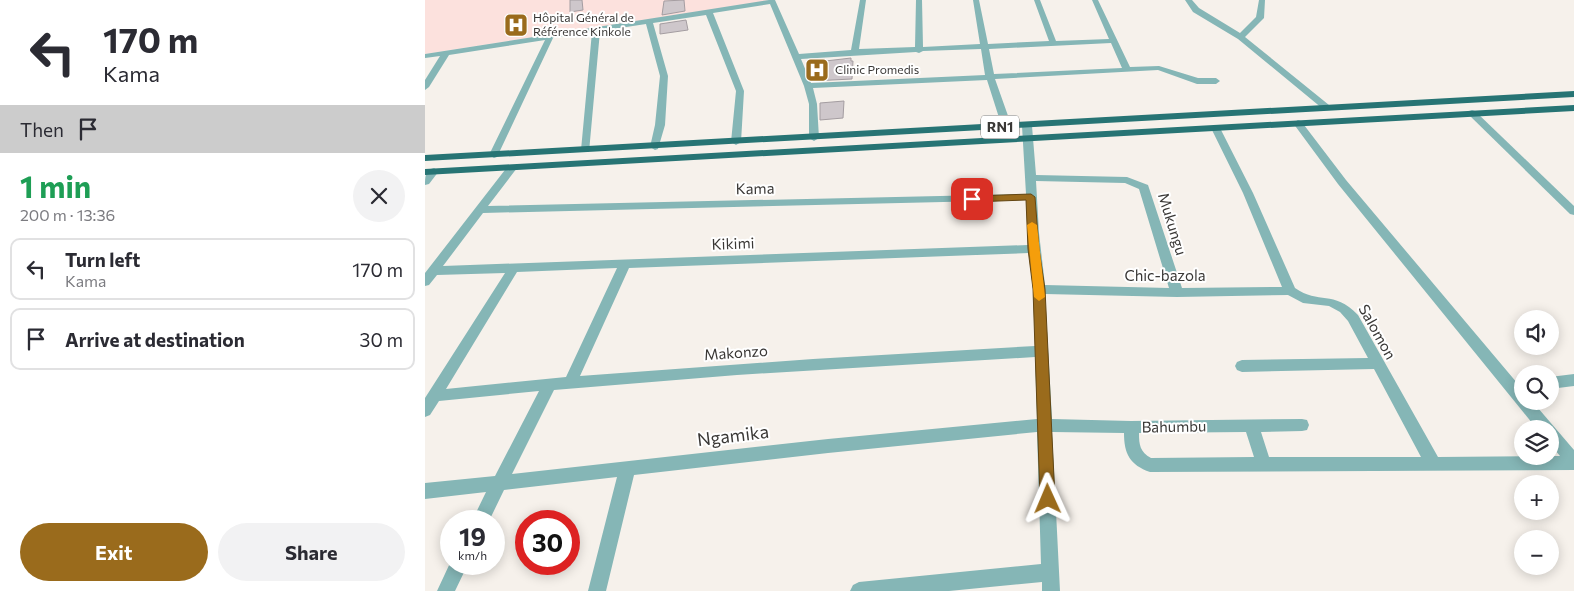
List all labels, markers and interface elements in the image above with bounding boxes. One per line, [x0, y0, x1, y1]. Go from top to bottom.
place label: Hôpital Général de Référence Kinkole [533, 10, 634, 38]
hospital icon: Hôpital Général de Référence Kinkole [503, 12, 529, 38]
text: 170 m [103, 17, 198, 60]
icon: left [20, 20, 85, 85]
hospital icon: Clinic Promedis [804, 57, 830, 83]
text: Kama [103, 60, 160, 87]
place label: Clinic Promedis [835, 62, 919, 76]
icon: arrive [74, 115, 102, 143]
road number: RN1 [981, 115, 1019, 138]
text: Then [20, 118, 64, 141]
text: 1 min [20, 167, 91, 204]
button: close [353, 170, 405, 222]
pin [951, 178, 993, 220]
street label: Kama [735, 179, 775, 197]
icon: arrive [958, 185, 986, 213]
street label: Mukungu [1155, 190, 1191, 257]
text: 200 m · 13:36 [20, 205, 115, 224]
street label: Kikimi [711, 233, 755, 253]
text: Turn left [65, 248, 140, 271]
icon: left [22, 255, 50, 283]
text: 170 m [352, 258, 403, 281]
street label: Chic-bazola [1124, 266, 1206, 284]
text: Kama [65, 271, 106, 290]
street label: Salomon [1355, 301, 1400, 362]
map controls [1514, 310, 1559, 575]
button: sound [1514, 310, 1559, 355]
icon: arrive [22, 325, 50, 353]
text: Arrive at destination [65, 328, 245, 351]
text: 30 m [360, 328, 403, 351]
street label: Makonzo [703, 341, 768, 363]
button: search [1514, 365, 1559, 410]
street label: Bahumbu [1141, 416, 1207, 436]
street label: Ngamika [696, 420, 770, 450]
button: layers [1514, 420, 1559, 465]
position arrow [1021, 472, 1073, 524]
button: + [1514, 475, 1559, 520]
speed limit sign: 30 [515, 510, 580, 575]
text: 19 [459, 521, 486, 551]
button: Exit [20, 523, 208, 581]
button: Share [218, 523, 405, 581]
button: − [1514, 530, 1559, 575]
text: km/h [458, 548, 487, 562]

